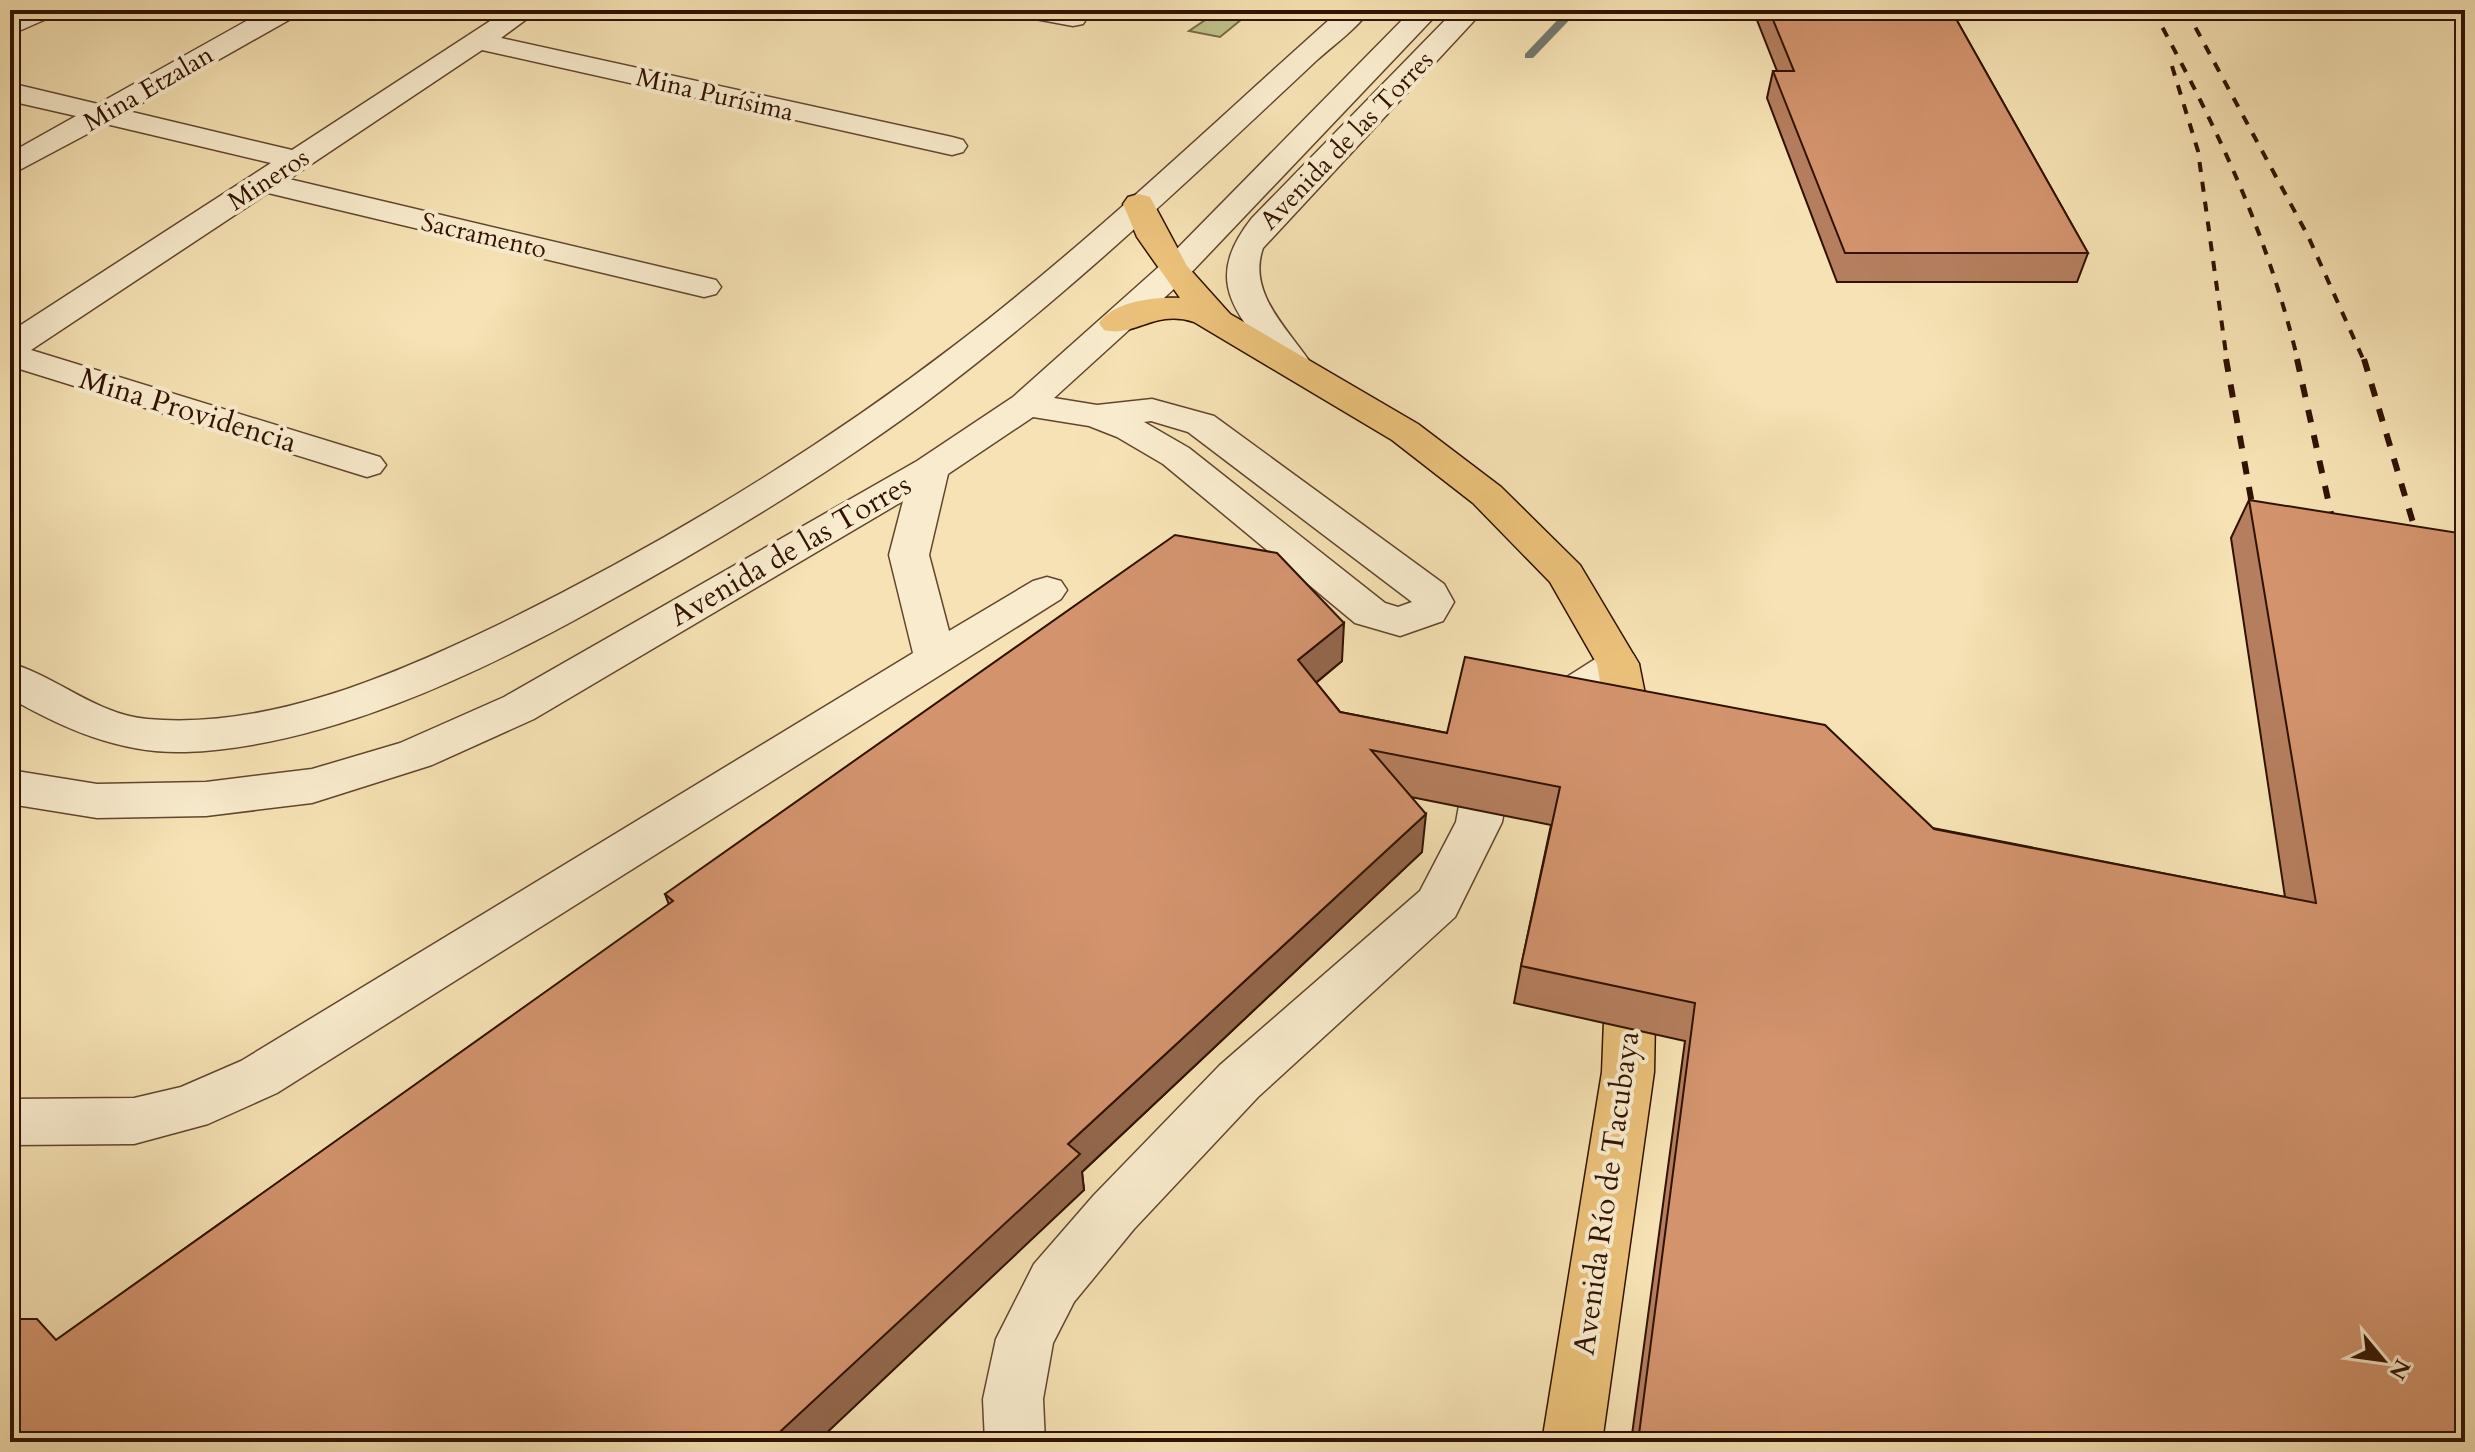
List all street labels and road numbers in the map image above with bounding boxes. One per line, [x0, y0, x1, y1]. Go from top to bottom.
street label: Mina Etzalan [77, 37, 220, 140]
street label: Avenida de las Torres [1252, 43, 1441, 238]
street label: Mina Purísima [633, 59, 797, 130]
street label: Mineros [221, 140, 316, 219]
street label: Sacramento [418, 204, 550, 267]
street label: Mina Providencia [74, 358, 301, 463]
street label: Avenida de las Torres [662, 464, 919, 636]
street label: Avenida Río de Tacubaya [1563, 1028, 1650, 1358]

